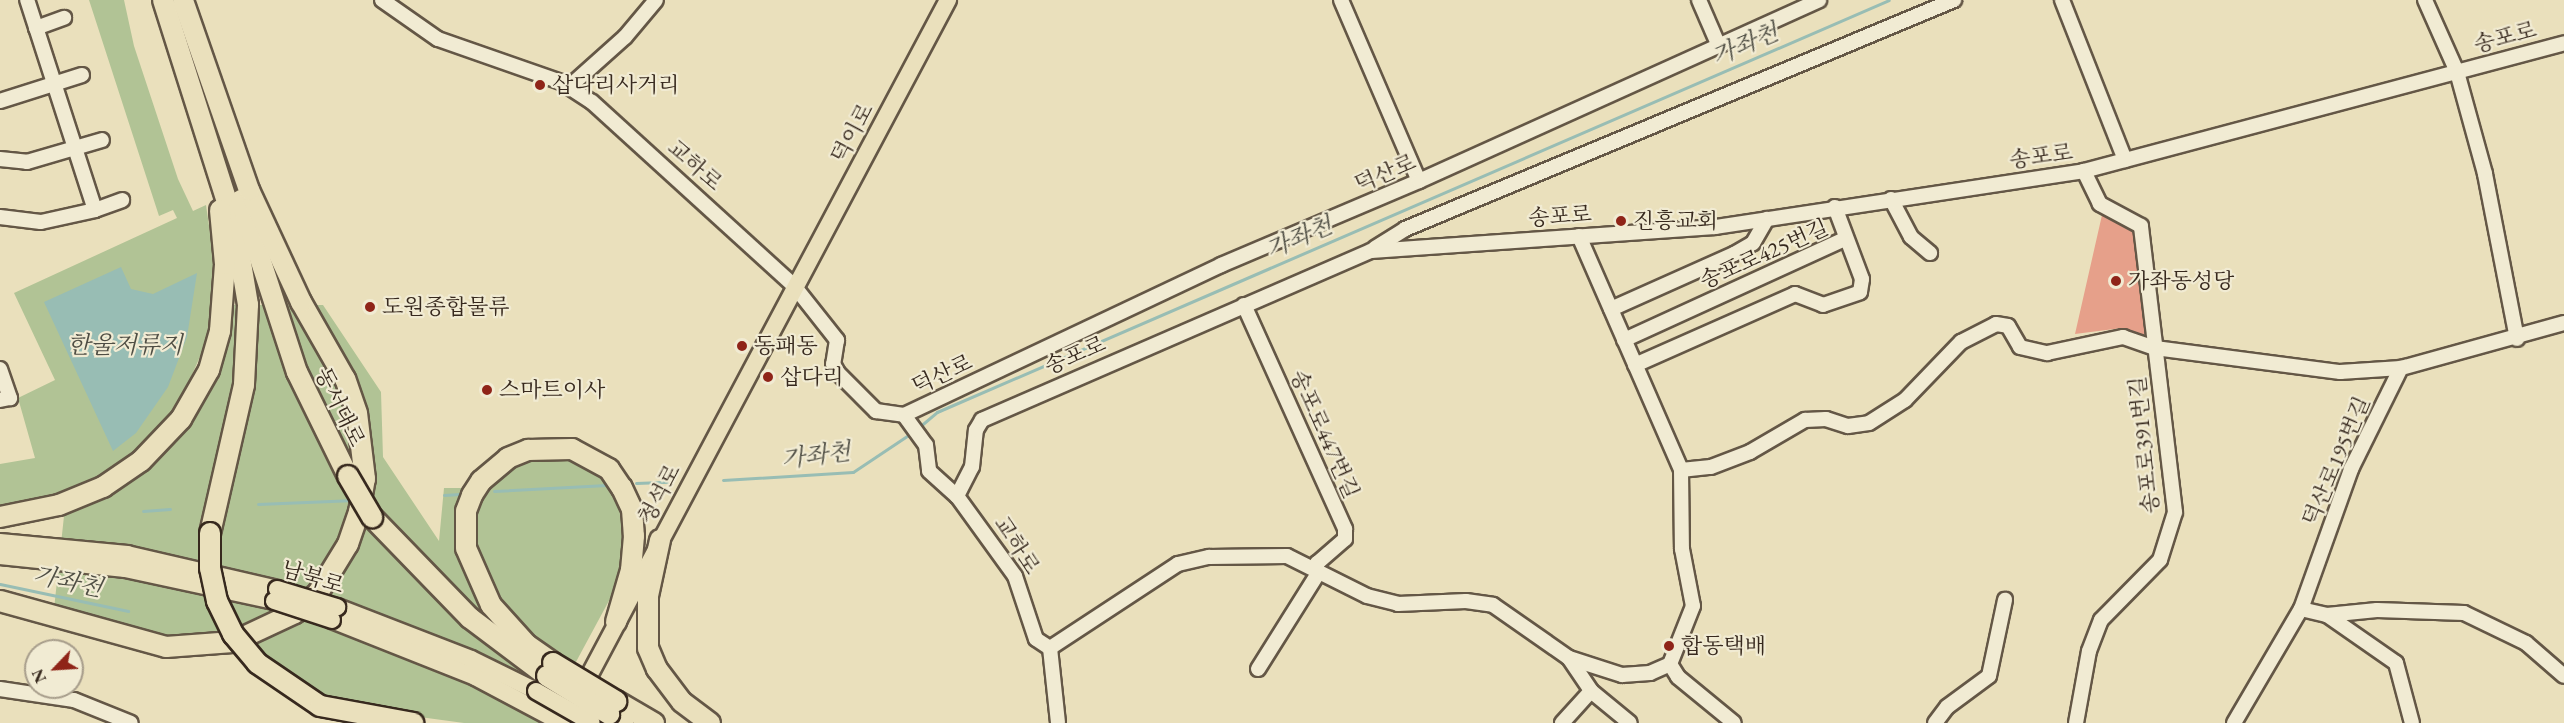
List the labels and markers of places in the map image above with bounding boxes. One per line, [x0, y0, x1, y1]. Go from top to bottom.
place label: 삽다리사거리 [552, 72, 680, 98]
marker: 삽다리사거리 [533, 78, 547, 92]
place label: 진흥교회 [1633, 208, 1718, 234]
marker: 진흥교회 [1614, 214, 1628, 228]
place label: 가좌동성당 [2128, 268, 2234, 294]
marker: 가좌동성당 [2109, 274, 2123, 288]
place label: 도원종합물류 [382, 294, 510, 320]
marker: 도원종합물류 [363, 300, 377, 314]
place label: 동패동 [754, 333, 818, 359]
marker: 동패동 [735, 339, 749, 353]
place label: 삽다리 [780, 364, 844, 390]
marker: 삽다리 [761, 370, 775, 384]
place label: 스마트이사 [499, 377, 605, 403]
marker: 스마트이사 [480, 383, 494, 397]
place label: 합동택배 [1681, 633, 1766, 659]
marker: 합동택배 [1662, 639, 1676, 653]

